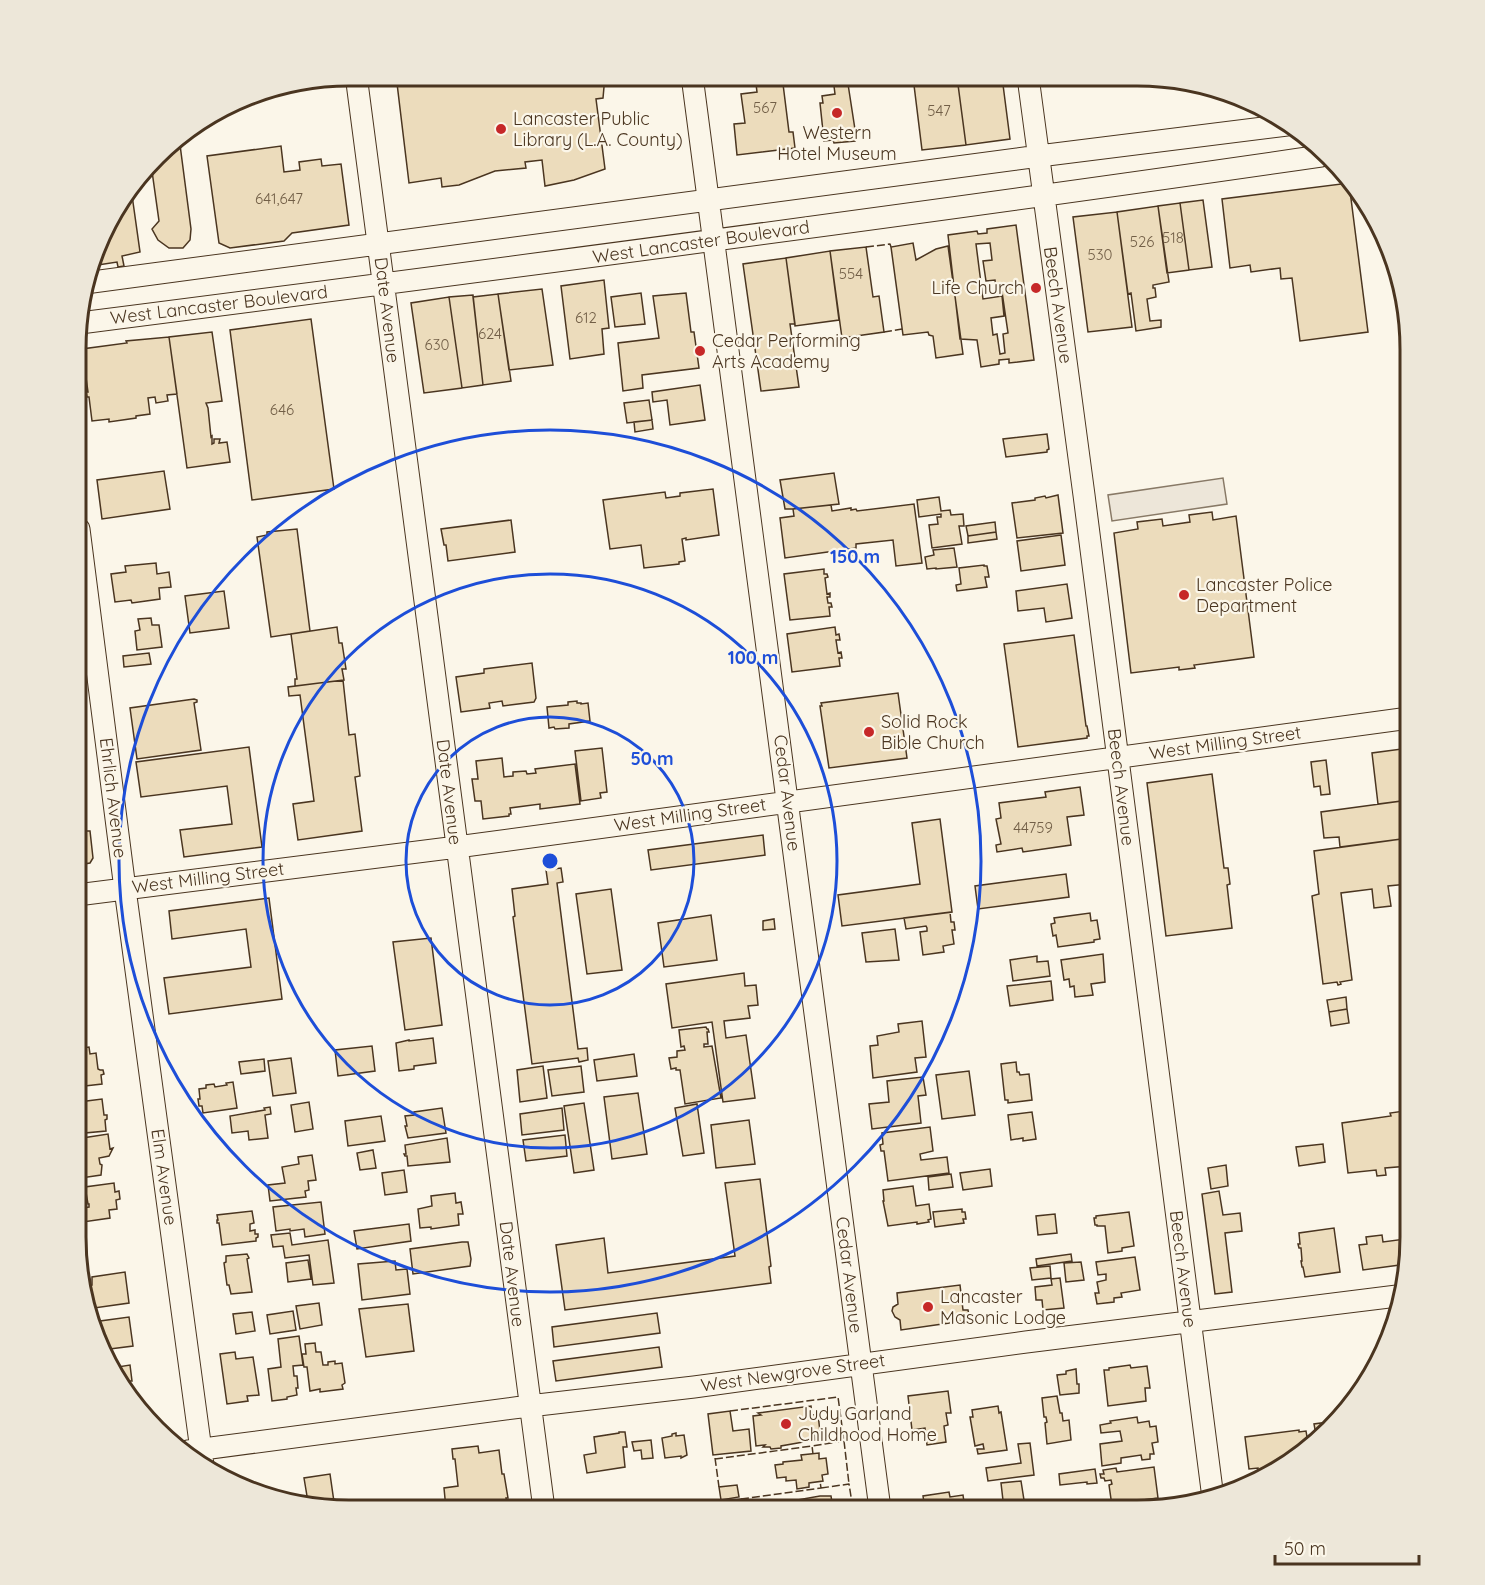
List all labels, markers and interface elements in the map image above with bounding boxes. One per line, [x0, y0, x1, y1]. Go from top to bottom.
house number: 567 [753, 98, 777, 117]
house number: 547 [927, 101, 951, 120]
marker: Western Hotel Museum [830, 106, 844, 120]
place label: Lancaster Public Library (L.A. County) [513, 107, 683, 151]
place label: Western Hotel Museum [777, 121, 897, 165]
marker: Lancaster Public Library (L.A. County) [494, 122, 508, 136]
house number: 641,647 [255, 189, 303, 208]
street label: West Lancaster Boulevard [591, 215, 811, 268]
house number: 518 [1162, 228, 1184, 247]
house number: 526 [1130, 232, 1154, 251]
street label: Beech Avenue [1039, 245, 1078, 365]
house number: 530 [1088, 245, 1113, 264]
street label: Date Avenue [370, 256, 405, 364]
house number: 554 [839, 264, 863, 283]
place label: Life Church [931, 276, 1024, 299]
street label: West Lancaster Boulevard [109, 280, 329, 329]
marker: Life Church [1029, 281, 1043, 295]
house number: 612 [575, 308, 597, 327]
house number: 624 [478, 324, 502, 343]
place label: Cedar Performing Arts Academy [712, 329, 861, 373]
house number: 630 [425, 335, 450, 354]
marker: Cedar Performing Arts Academy [693, 344, 707, 358]
house number: 646 [270, 400, 294, 419]
text: 150 m [830, 545, 880, 568]
place label: Lancaster Police Department [1196, 573, 1333, 617]
marker: Lancaster Police Department [1177, 588, 1191, 602]
text: 100 m [728, 646, 778, 669]
place label: Solid Rock Bible Church [881, 710, 985, 754]
street label: West Milling Street [1147, 720, 1302, 765]
marker: Solid Rock Bible Church [862, 725, 876, 739]
street label: Beech Avenue [1103, 727, 1140, 847]
street label: Cedar Avenue [769, 733, 806, 852]
street label: Ehrlich Avenue [95, 736, 132, 860]
street label: Date Avenue [432, 738, 467, 846]
text: 50 m [630, 747, 674, 770]
street label: West Milling Street [612, 792, 767, 837]
house number: 44759 [1013, 818, 1053, 837]
centre of rings [540, 851, 560, 871]
street label: West Milling Street [130, 857, 285, 898]
street label: Elm Avenue [146, 1127, 183, 1227]
street label: Beech Avenue [1165, 1209, 1202, 1329]
street label: Cedar Avenue [831, 1215, 868, 1334]
street label: Date Avenue [495, 1220, 530, 1328]
place label: Lancaster Masonic Lodge [940, 1285, 1066, 1329]
marker: Lancaster Masonic Lodge [921, 1300, 935, 1314]
street label: West Newgrove Street [699, 1348, 887, 1397]
place label: Judy Garland Childhood Home [798, 1402, 937, 1446]
marker: Judy Garland Childhood Home [779, 1417, 793, 1431]
scale bar [1275, 1528, 1419, 1566]
text: 50 m [1284, 1537, 1326, 1560]

